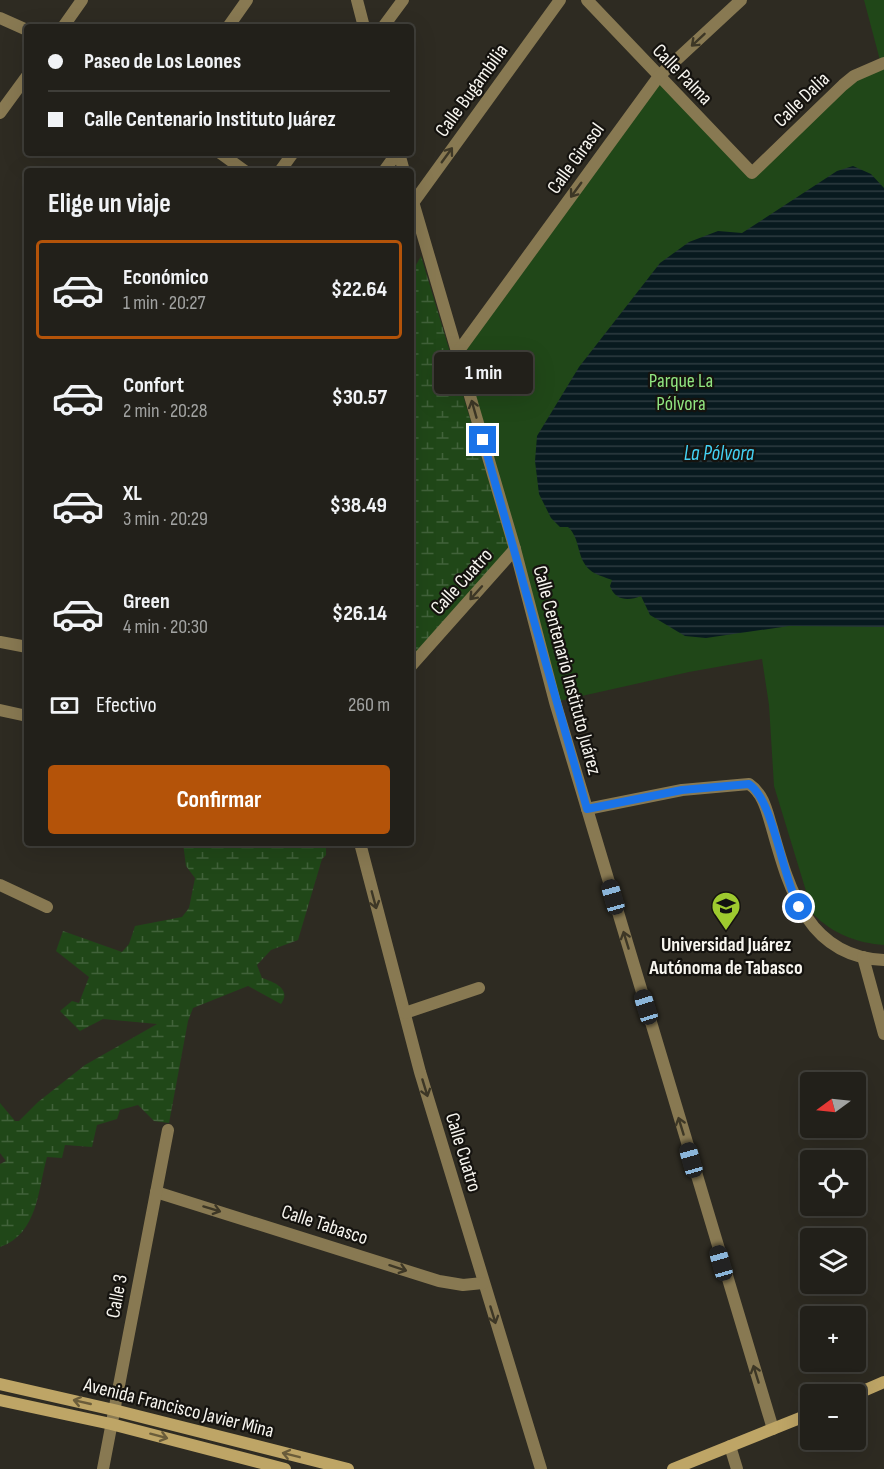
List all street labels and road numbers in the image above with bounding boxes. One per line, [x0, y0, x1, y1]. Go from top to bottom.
street label: Calle Palma [647, 39, 717, 110]
street label: Calle Bugambilia [430, 40, 514, 142]
street label: Calle Dalia [769, 67, 835, 132]
street label: Calle Girasol [542, 118, 610, 199]
street label: Calle Cuatro [426, 543, 498, 620]
street label: Calle Centenario Instituto Juárez [528, 563, 607, 777]
street label: Calle Cuatro [440, 1110, 486, 1195]
street label: Calle Tabasco [278, 1200, 371, 1250]
street label: Calle 3 [101, 1272, 133, 1320]
street label: Avenida Francisco Javier Mina [80, 1373, 276, 1443]

